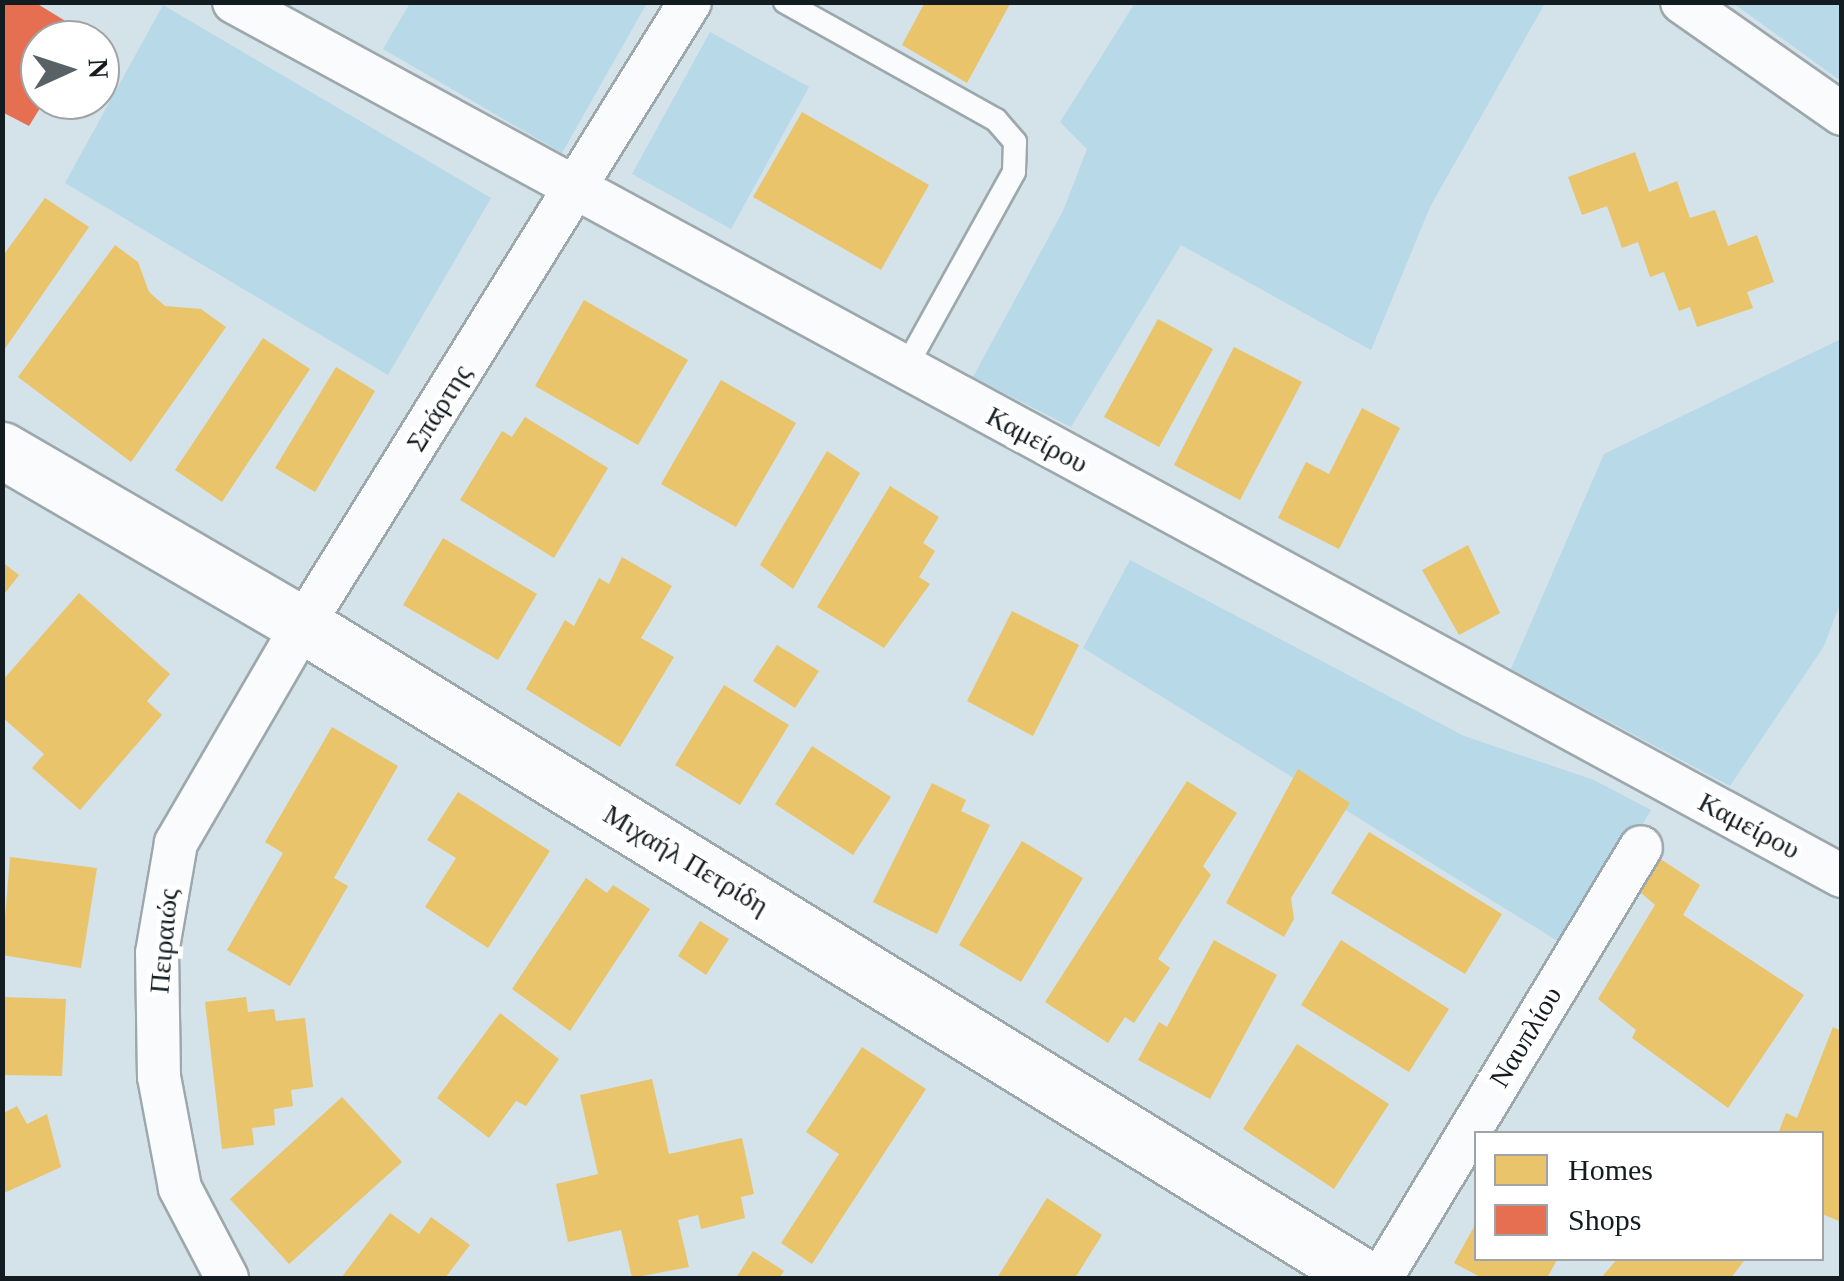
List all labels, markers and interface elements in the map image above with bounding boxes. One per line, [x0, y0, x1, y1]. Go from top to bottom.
north arrow [20, 20, 120, 120]
text: N [82, 58, 114, 79]
street label: Σπάρτης [399, 358, 479, 458]
street label: Καμείρου [981, 399, 1093, 481]
street label: Καμείρου [1693, 785, 1805, 867]
street label: Μιχαήλ Πετρίδη [597, 798, 775, 922]
street label: Πειραιώς [143, 887, 185, 995]
street label: Ναυπλίου [1483, 980, 1569, 1094]
legend [1474, 1131, 1824, 1261]
text: Homes [1568, 1153, 1653, 1186]
text: Shops [1568, 1203, 1641, 1236]

